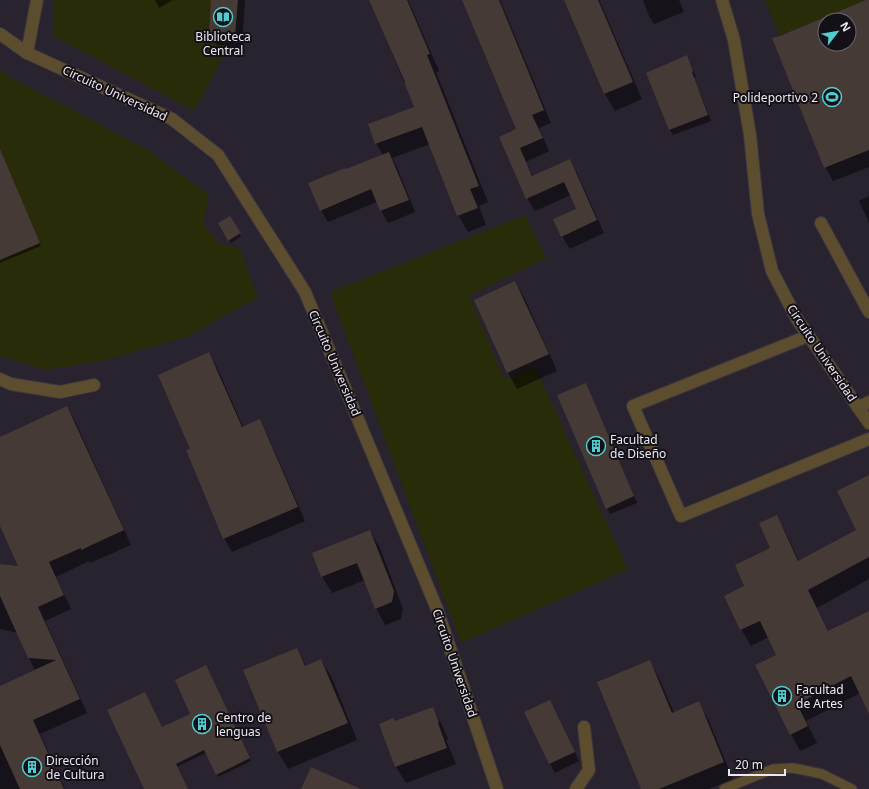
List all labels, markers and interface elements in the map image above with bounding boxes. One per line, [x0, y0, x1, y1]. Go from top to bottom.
library icon: Biblioteca Central [212, 6, 234, 28]
north arrow [817, 12, 857, 52]
text: N [837, 19, 855, 34]
place label: Biblioteca Central [195, 28, 251, 59]
street label: Circuito Universidad [60, 61, 170, 125]
sports icon: Polideportivo 2 [821, 86, 843, 108]
place label: Polideportivo 2 [733, 89, 818, 106]
street label: Circuito Universidad [783, 301, 861, 405]
street label: Circuito Universidad [305, 307, 365, 419]
place label: Facultad de Diseño [610, 431, 666, 462]
building icon: Facultad de Diseño [585, 435, 607, 457]
street label: Circuito Universidad [428, 606, 482, 720]
place label: Facultad de Artes [796, 681, 844, 712]
building icon: Facultad de Artes [771, 685, 793, 707]
place label: Centro de lenguas [216, 709, 272, 740]
building icon: Centro de lenguas [191, 713, 213, 735]
scale bar [729, 751, 785, 777]
place label: Dirección de Cultura [46, 752, 105, 783]
building icon: Dirección de Cultura [21, 756, 43, 778]
text: 20 m [735, 756, 763, 773]

